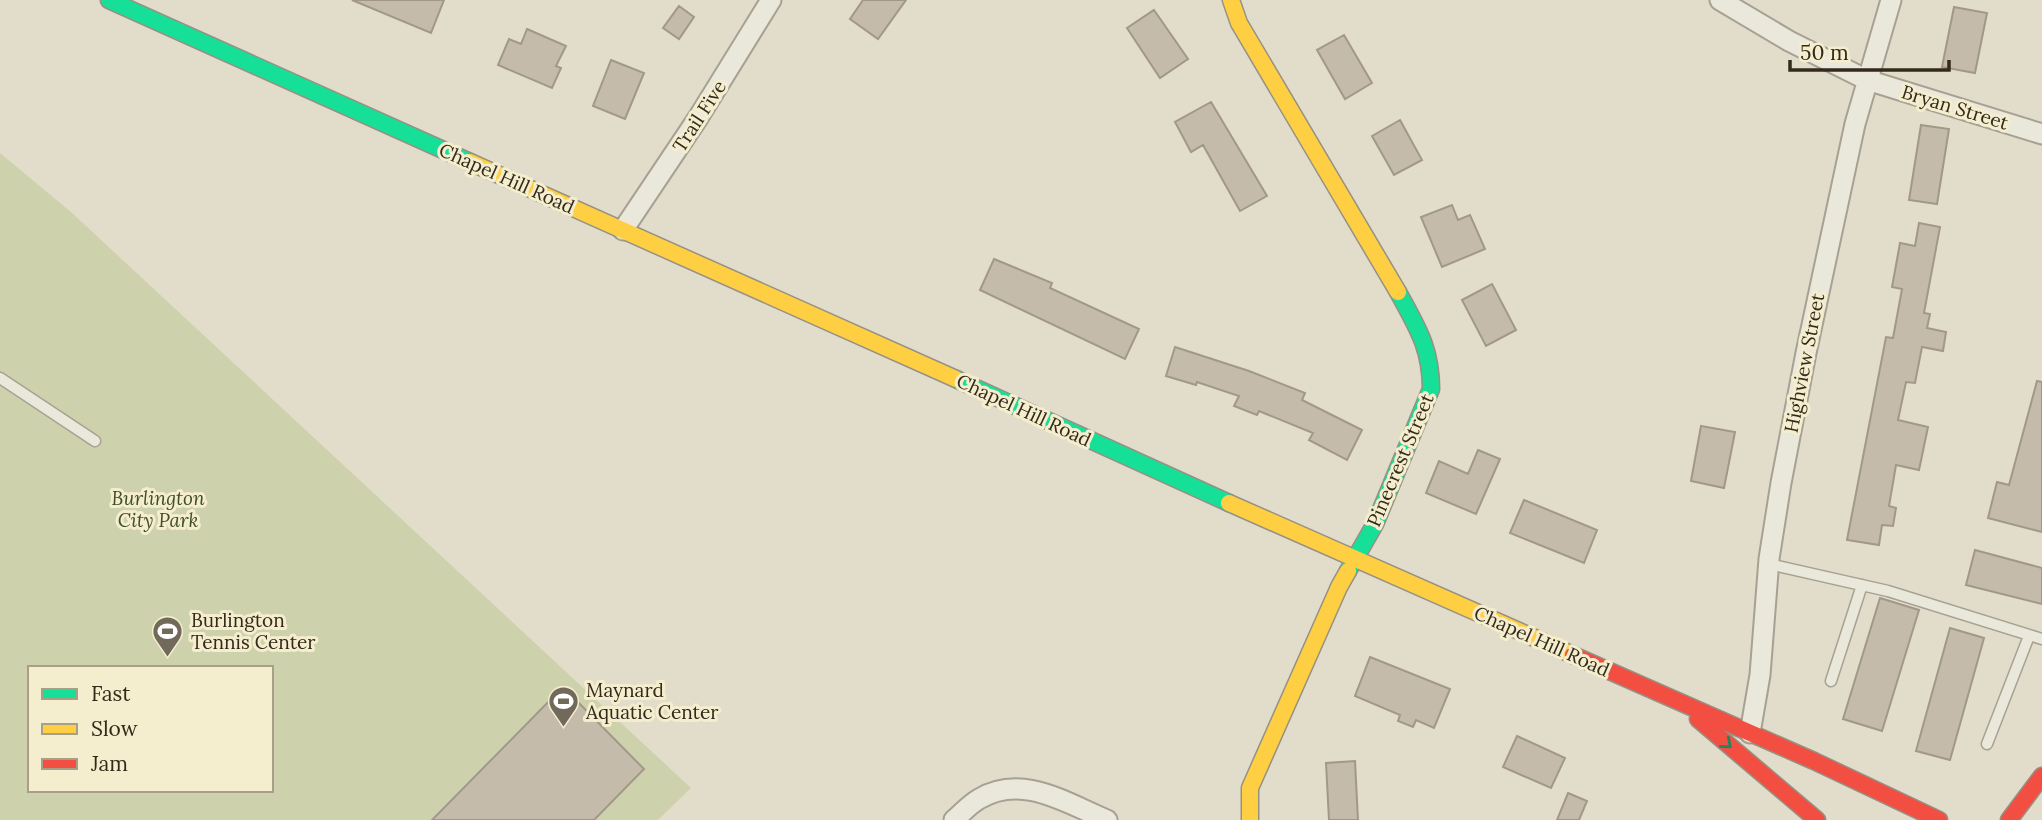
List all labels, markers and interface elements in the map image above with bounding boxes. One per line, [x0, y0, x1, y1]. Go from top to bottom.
scale bar [1790, 28, 1949, 72]
text: 50 m [1800, 39, 1849, 66]
street label: Trail Five [667, 76, 731, 156]
street label: Bryan Street [1899, 79, 2012, 135]
street label: Chapel Hill Road [436, 137, 578, 219]
street label: Highview Street [1779, 291, 1829, 435]
street label: Chapel Hill Road [953, 368, 1095, 452]
street label: Pinecrest Street [1361, 389, 1439, 530]
park label: Burlington City Park [111, 486, 205, 532]
street label: Chapel Hill Road [1471, 600, 1613, 682]
place label: Burlington Tennis Center [191, 608, 316, 654]
sports icon: Burlington Tennis Center [151, 614, 185, 658]
legend [28, 666, 273, 792]
place label: Maynard Aquatic Center [585, 678, 719, 724]
text: Fast [91, 680, 131, 707]
sports icon: Maynard Aquatic Center [546, 684, 580, 728]
text: Slow [91, 715, 138, 742]
one-way arrow [1719, 736, 1732, 748]
text: Jam [90, 750, 128, 777]

